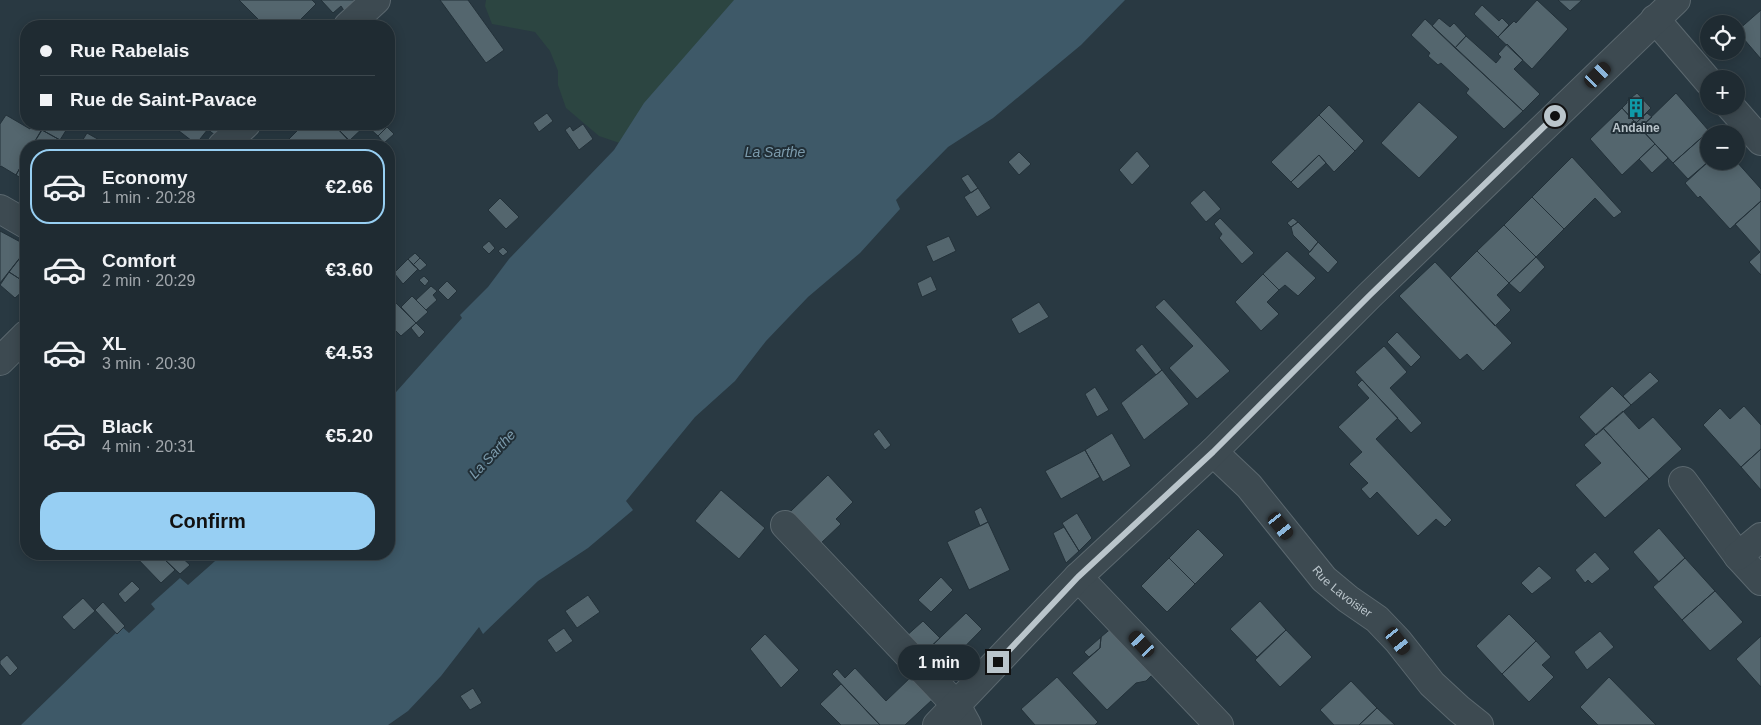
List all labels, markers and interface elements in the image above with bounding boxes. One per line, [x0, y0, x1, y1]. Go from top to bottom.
map controls [1700, 15, 1745, 170]
button: locate [1700, 15, 1745, 60]
text: Rue Rabelais [70, 40, 189, 61]
car [1582, 59, 1614, 91]
button: + [1700, 70, 1745, 115]
text: Rue de Saint-Pavace [70, 89, 257, 110]
building icon: Andaine [1625, 97, 1647, 119]
route start [1544, 105, 1566, 127]
place label: Andaine [1612, 121, 1660, 135]
button: − [1700, 125, 1745, 170]
water label: La Sarthe [745, 144, 806, 160]
icon: car [42, 164, 87, 209]
text: Economy [102, 167, 188, 188]
text: €2.66 [325, 176, 373, 197]
text: 1 min · 20:28 [102, 189, 195, 206]
icon: car [42, 247, 87, 292]
text: Comfort [102, 250, 176, 271]
text: €3.60 [325, 259, 373, 280]
text: 2 min · 20:29 [102, 272, 195, 289]
icon: car [42, 330, 87, 375]
text: XL [102, 333, 126, 354]
text: €4.53 [325, 342, 373, 363]
text: 3 min · 20:30 [102, 355, 195, 372]
icon: car [42, 413, 87, 458]
text: Black [102, 416, 153, 437]
text: €5.20 [325, 425, 373, 446]
water label: La Sarthe [465, 426, 519, 482]
text: 4 min · 20:31 [102, 438, 195, 455]
button: Confirm [40, 492, 375, 550]
car [1265, 510, 1296, 542]
street label: Rue Lavoisier [1309, 563, 1375, 620]
car [1382, 625, 1413, 657]
car [1126, 628, 1157, 660]
callout: 1 min [898, 644, 980, 680]
route end [987, 651, 1009, 673]
text: 1 min [918, 654, 960, 671]

